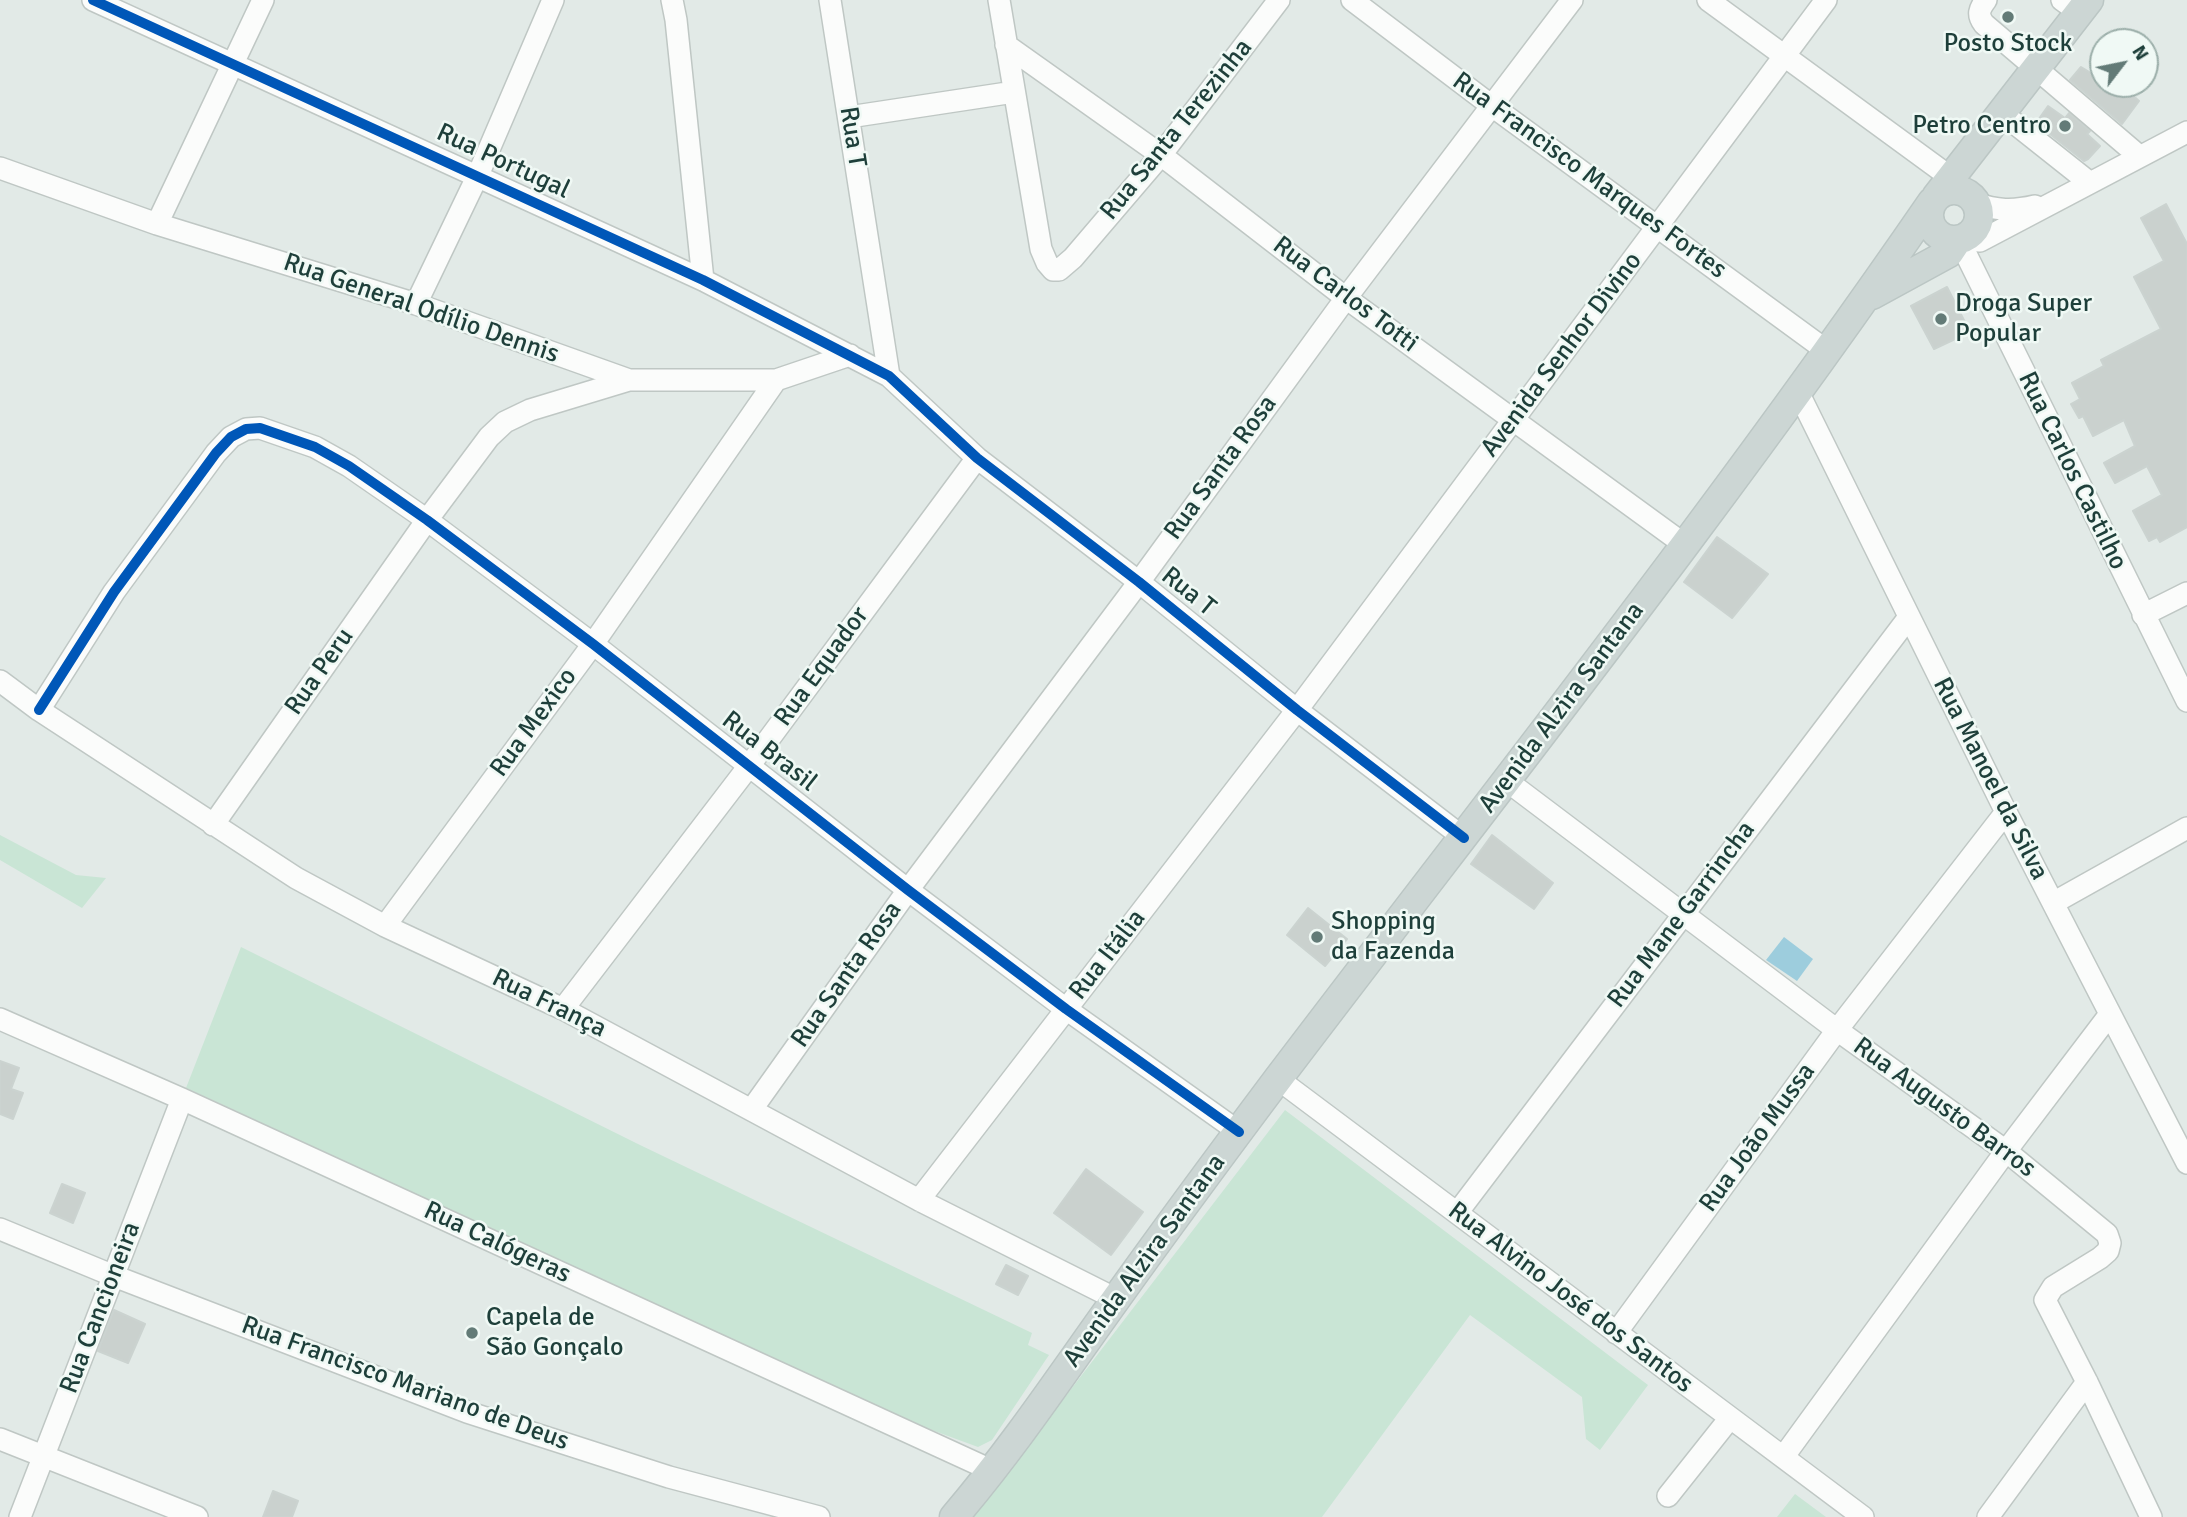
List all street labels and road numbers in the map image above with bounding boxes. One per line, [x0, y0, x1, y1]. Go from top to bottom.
street label: Rua Santa Terezinha [1094, 33, 1260, 227]
street label: Rua Francisco Marques Fortes [1446, 66, 1732, 286]
street label: Rua T [832, 104, 872, 170]
street label: Rua Portugal [431, 117, 575, 207]
street label: Rua Carlos Totti [1266, 230, 1424, 360]
street label: Avenida Senhor Divino [1475, 246, 1649, 464]
street label: Rua General Odílio Dennis [279, 247, 563, 371]
street label: Rua Carlos Castilho [2011, 367, 2133, 575]
street label: Rua Santa Rosa [1158, 390, 1284, 546]
street label: Rua T [1154, 561, 1222, 623]
street label: Avenida Alzira Santana [1473, 596, 1651, 820]
street label: Rua Equador [768, 601, 876, 733]
street label: Rua Peru [279, 622, 361, 722]
street label: Rua Mexico [484, 662, 584, 784]
street label: Rua Manoel da Silva [1925, 673, 2055, 885]
street label: Rua Brasil [715, 705, 823, 799]
street label: Rua Mane Garrincha [1602, 816, 1762, 1014]
street label: Rua Santa Rosa [785, 896, 909, 1054]
street label: Rua Itália [1063, 904, 1153, 1006]
street label: Rua França [487, 963, 611, 1045]
street label: Rua Augusto Barros [1847, 1031, 2041, 1185]
street label: Rua João Mussa [1693, 1057, 1823, 1219]
street label: Avenida Alzira Santana [1057, 1148, 1233, 1374]
street label: Rua Calógeras [419, 1195, 575, 1291]
street label: Rua Alvino José dos Santos [1441, 1196, 1699, 1400]
street label: Rua Cancioneira [54, 1218, 148, 1398]
street label: Rua Francisco Mariano de Deus [237, 1310, 573, 1458]

